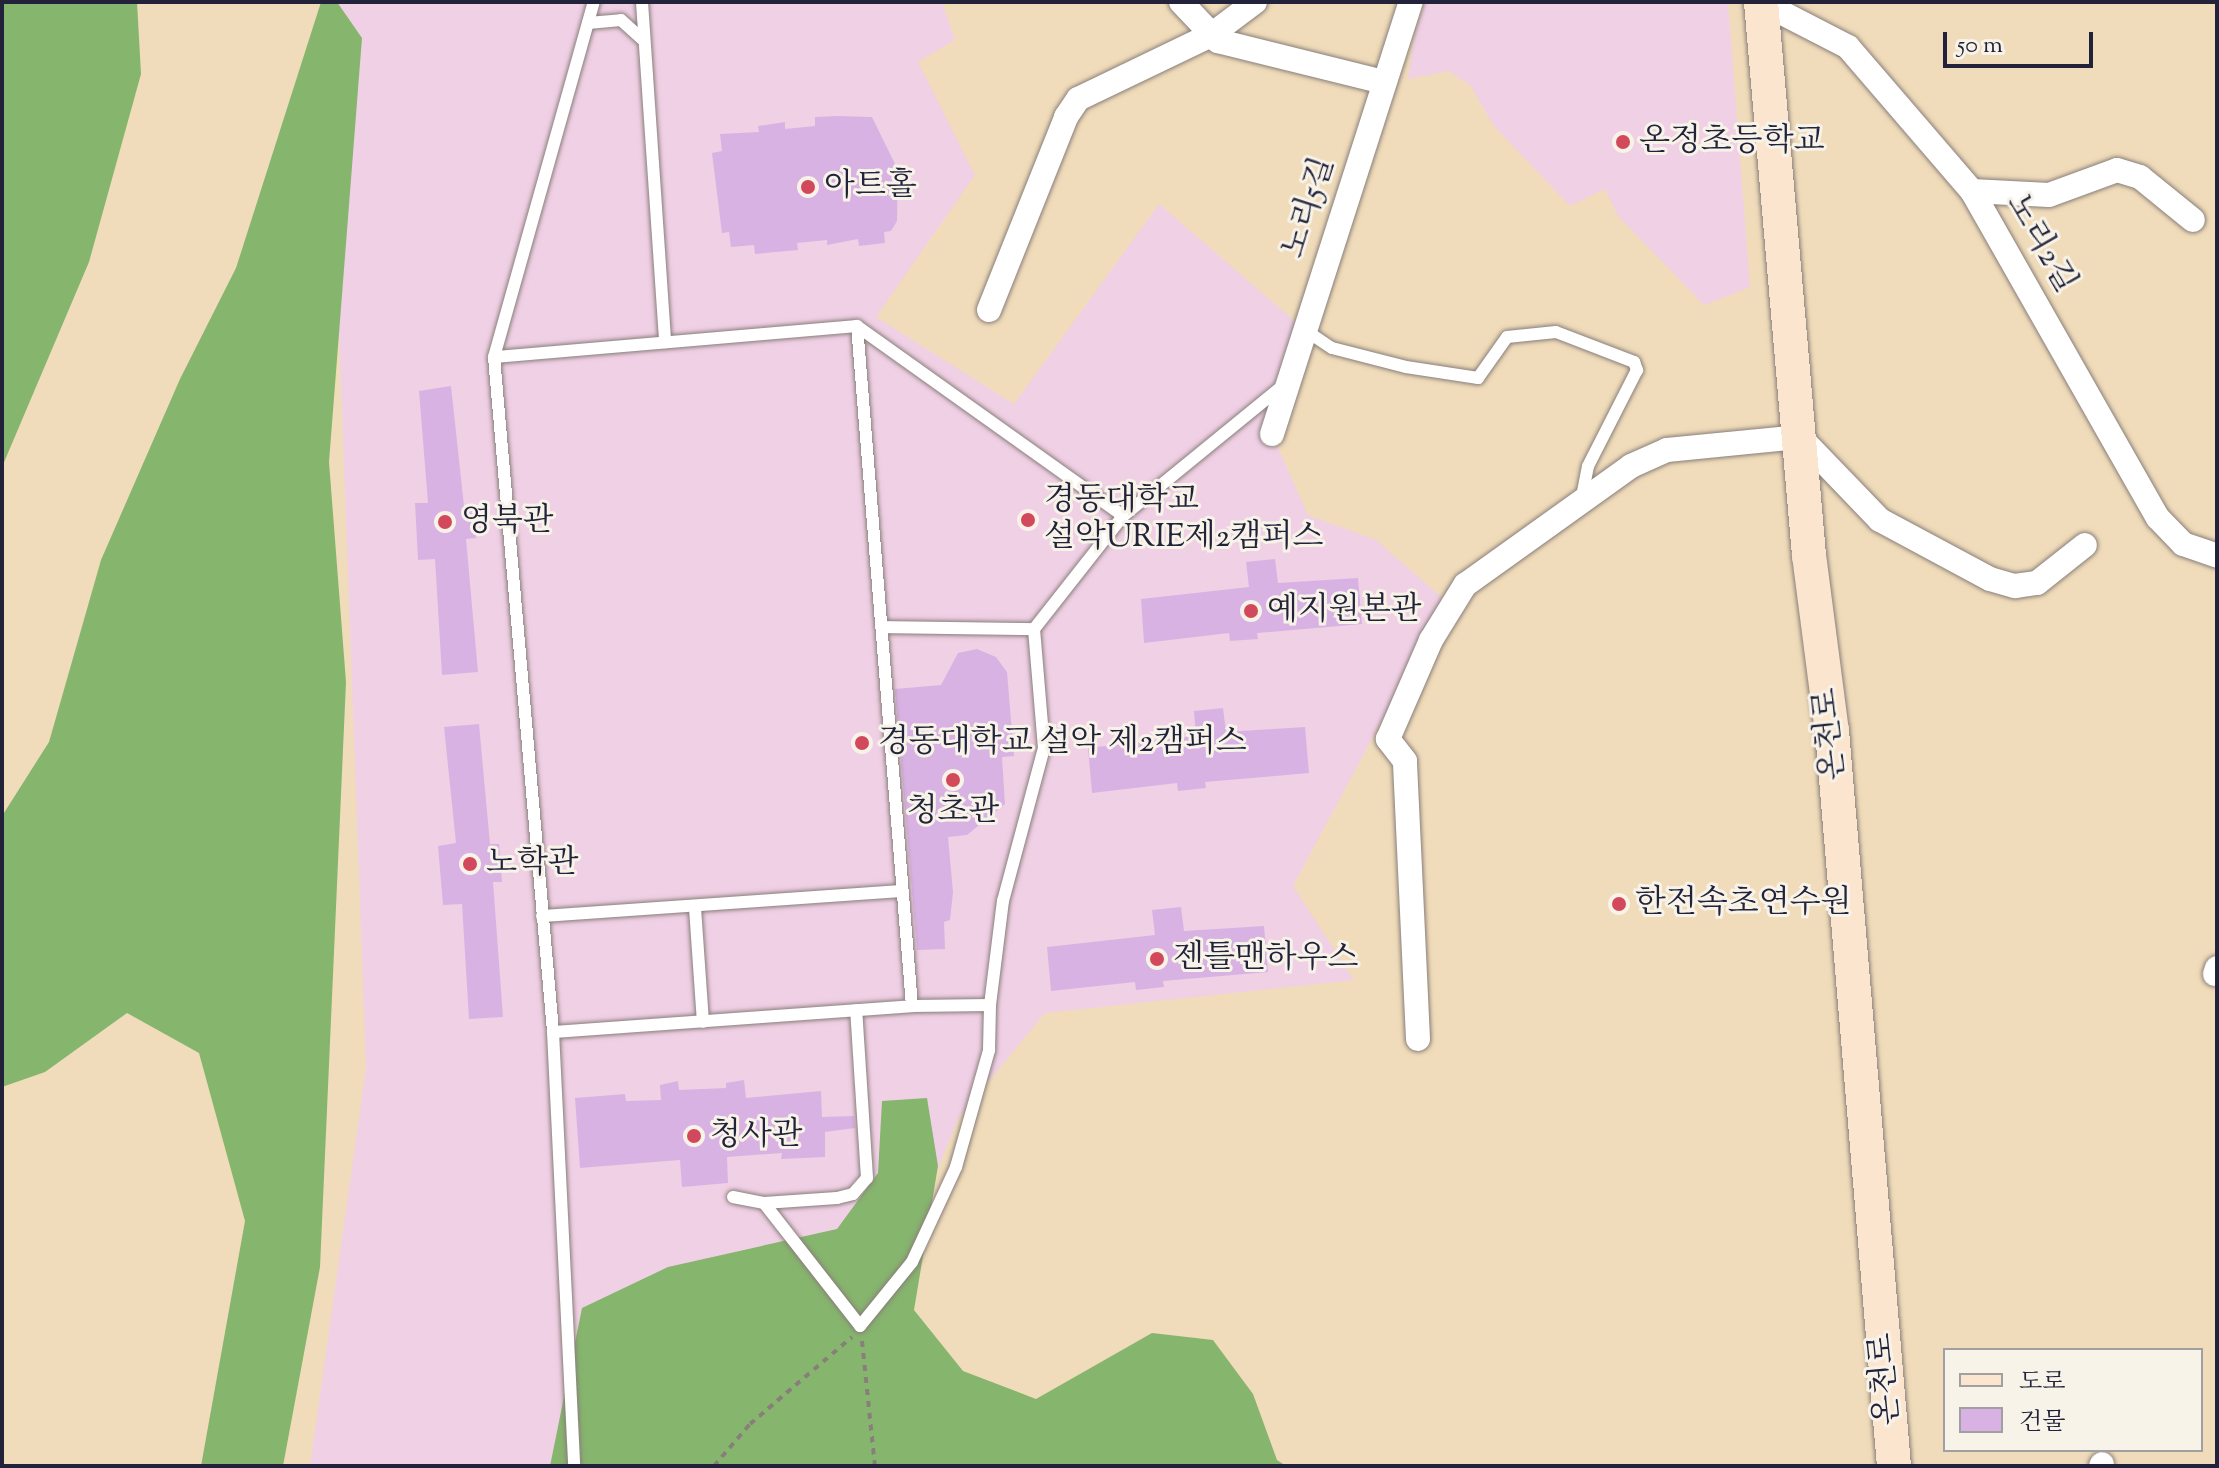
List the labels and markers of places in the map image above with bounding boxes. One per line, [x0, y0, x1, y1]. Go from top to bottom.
place label: 온정초등학교 [1639, 123, 1824, 161]
marker: 온정초등학교 [1614, 133, 1632, 151]
place label: 아트홀 [824, 168, 917, 206]
marker: 아트홀 [799, 178, 817, 196]
place label: 경동대학교 설악URIE제2캠퍼스 [1044, 483, 1323, 558]
place label: 영북관 [461, 503, 554, 541]
marker: 경동대학교 설악URIE제2캠퍼스 [1019, 511, 1037, 529]
marker: 영북관 [436, 513, 454, 531]
place label: 예지원본관 [1267, 592, 1422, 630]
marker: 예지원본관 [1242, 602, 1260, 620]
place label: 경동대학교 설악 제2캠퍼스 [878, 724, 1247, 762]
marker: 경동대학교 설악 제2캠퍼스 [853, 734, 871, 752]
marker: 청초관 [944, 771, 962, 789]
place label: 청초관 [907, 793, 999, 831]
place label: 노학관 [486, 845, 579, 883]
marker: 노학관 [461, 855, 479, 873]
place label: 한전속초연수원 [1635, 885, 1851, 923]
marker: 한전속초연수원 [1610, 895, 1628, 913]
place label: 젠틀맨하우스 [1173, 940, 1358, 978]
marker: 젠틀맨하우스 [1148, 950, 1166, 968]
place label: 청사관 [710, 1117, 803, 1155]
marker: 청사관 [685, 1127, 703, 1145]

